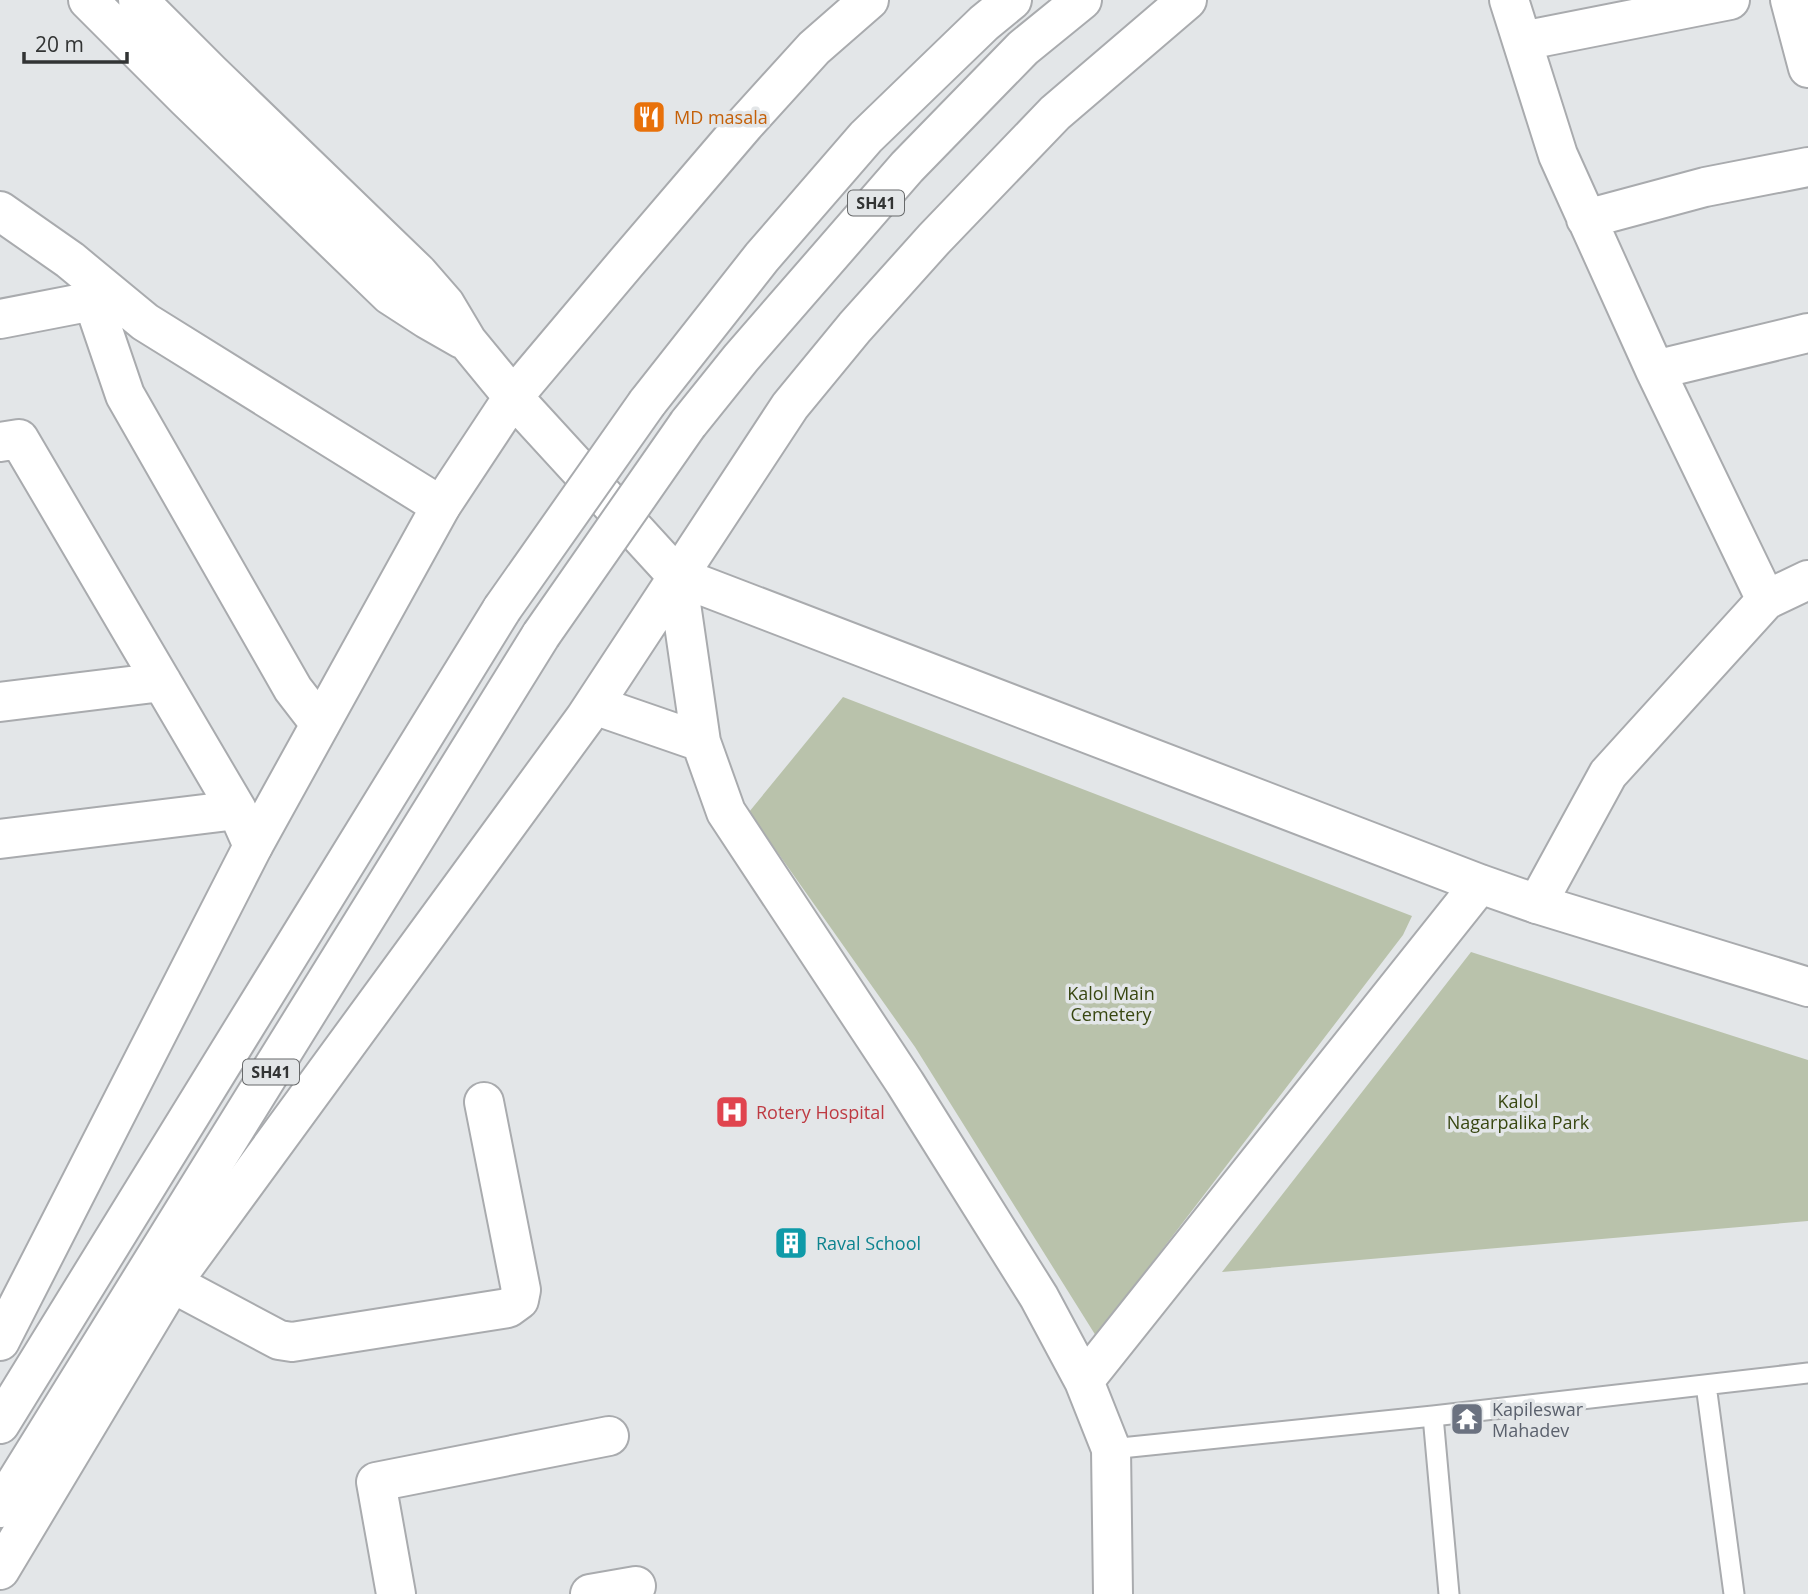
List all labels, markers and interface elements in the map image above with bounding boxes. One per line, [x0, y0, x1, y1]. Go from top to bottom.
scale bar [24, 21, 128, 65]
text: 20 m [35, 30, 84, 58]
restaurant icon: MD masala [630, 98, 668, 136]
place label: MD masala [674, 105, 768, 129]
road number: SH41 [848, 190, 904, 216]
park label: Kalol Main Cemetery [1067, 981, 1155, 1026]
road number: SH41 [243, 1060, 299, 1084]
park label: Kalol Nagarpalika Park [1447, 1089, 1590, 1134]
hospital icon: Rotery Hospital [713, 1093, 751, 1131]
place label: Rotery Hospital [756, 1100, 885, 1124]
building icon: Raval School [772, 1224, 810, 1262]
place label: Raval School [816, 1231, 921, 1255]
place label: Kapileswar Mahadev [1492, 1397, 1584, 1442]
temple icon: Kapileswar Mahadev [1448, 1400, 1486, 1438]

